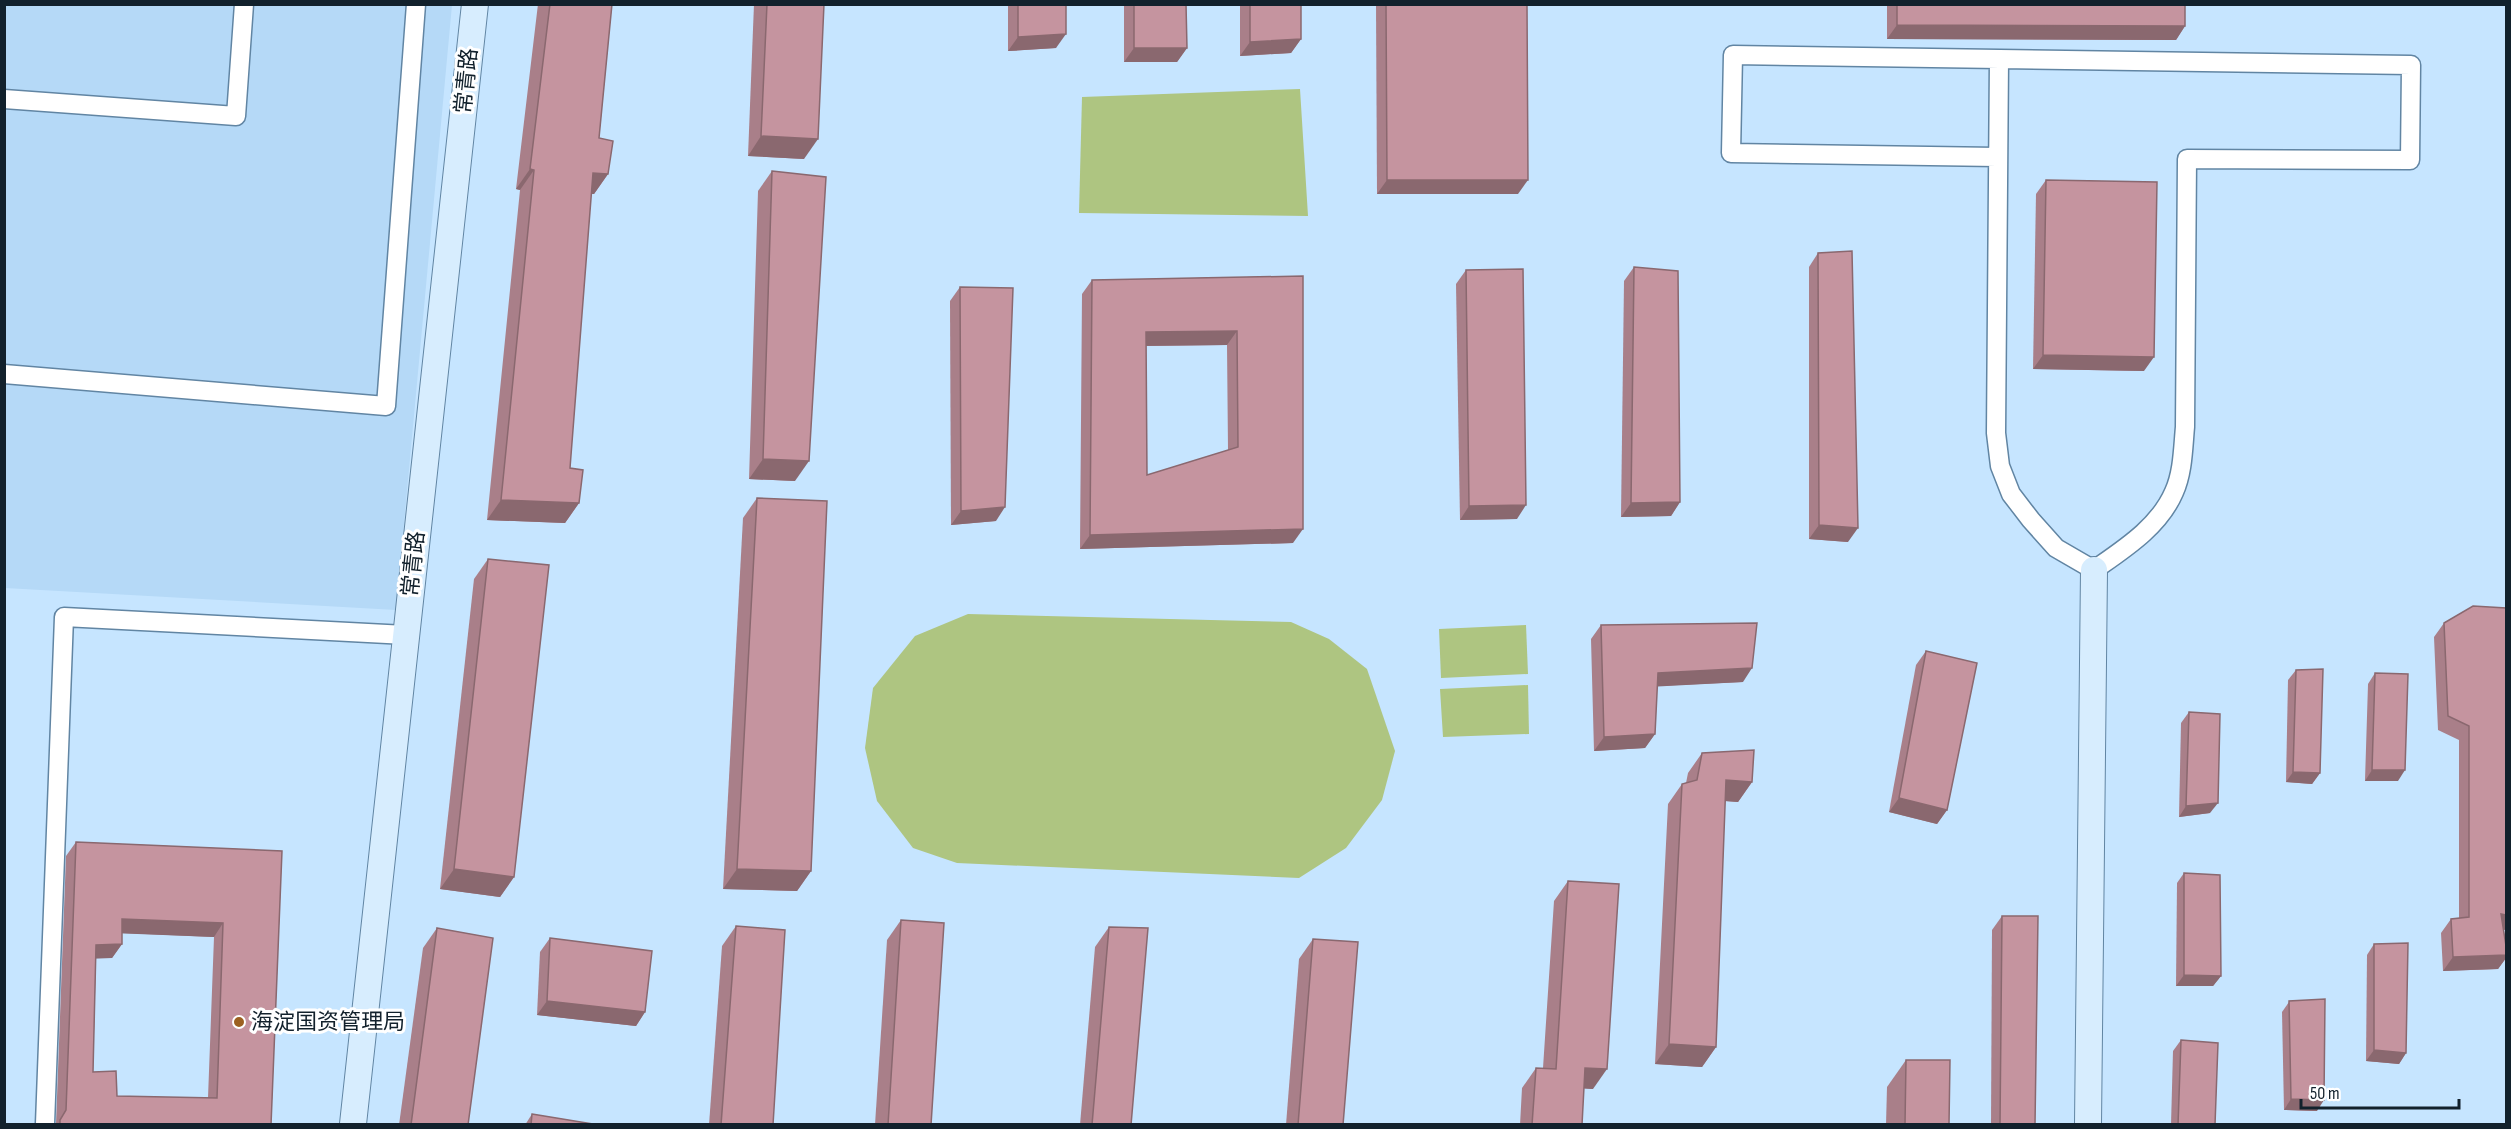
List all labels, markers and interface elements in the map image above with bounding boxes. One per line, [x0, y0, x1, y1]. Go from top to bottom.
street label: 常青路 [450, 47, 484, 115]
street label: 常青路 [397, 530, 431, 598]
place label: 海淀国资管理局 [251, 1009, 405, 1036]
marker: 海淀国资管理局 [232, 1015, 246, 1029]
scale bar [2301, 1072, 2458, 1110]
text: 50 m [2310, 1083, 2340, 1104]

